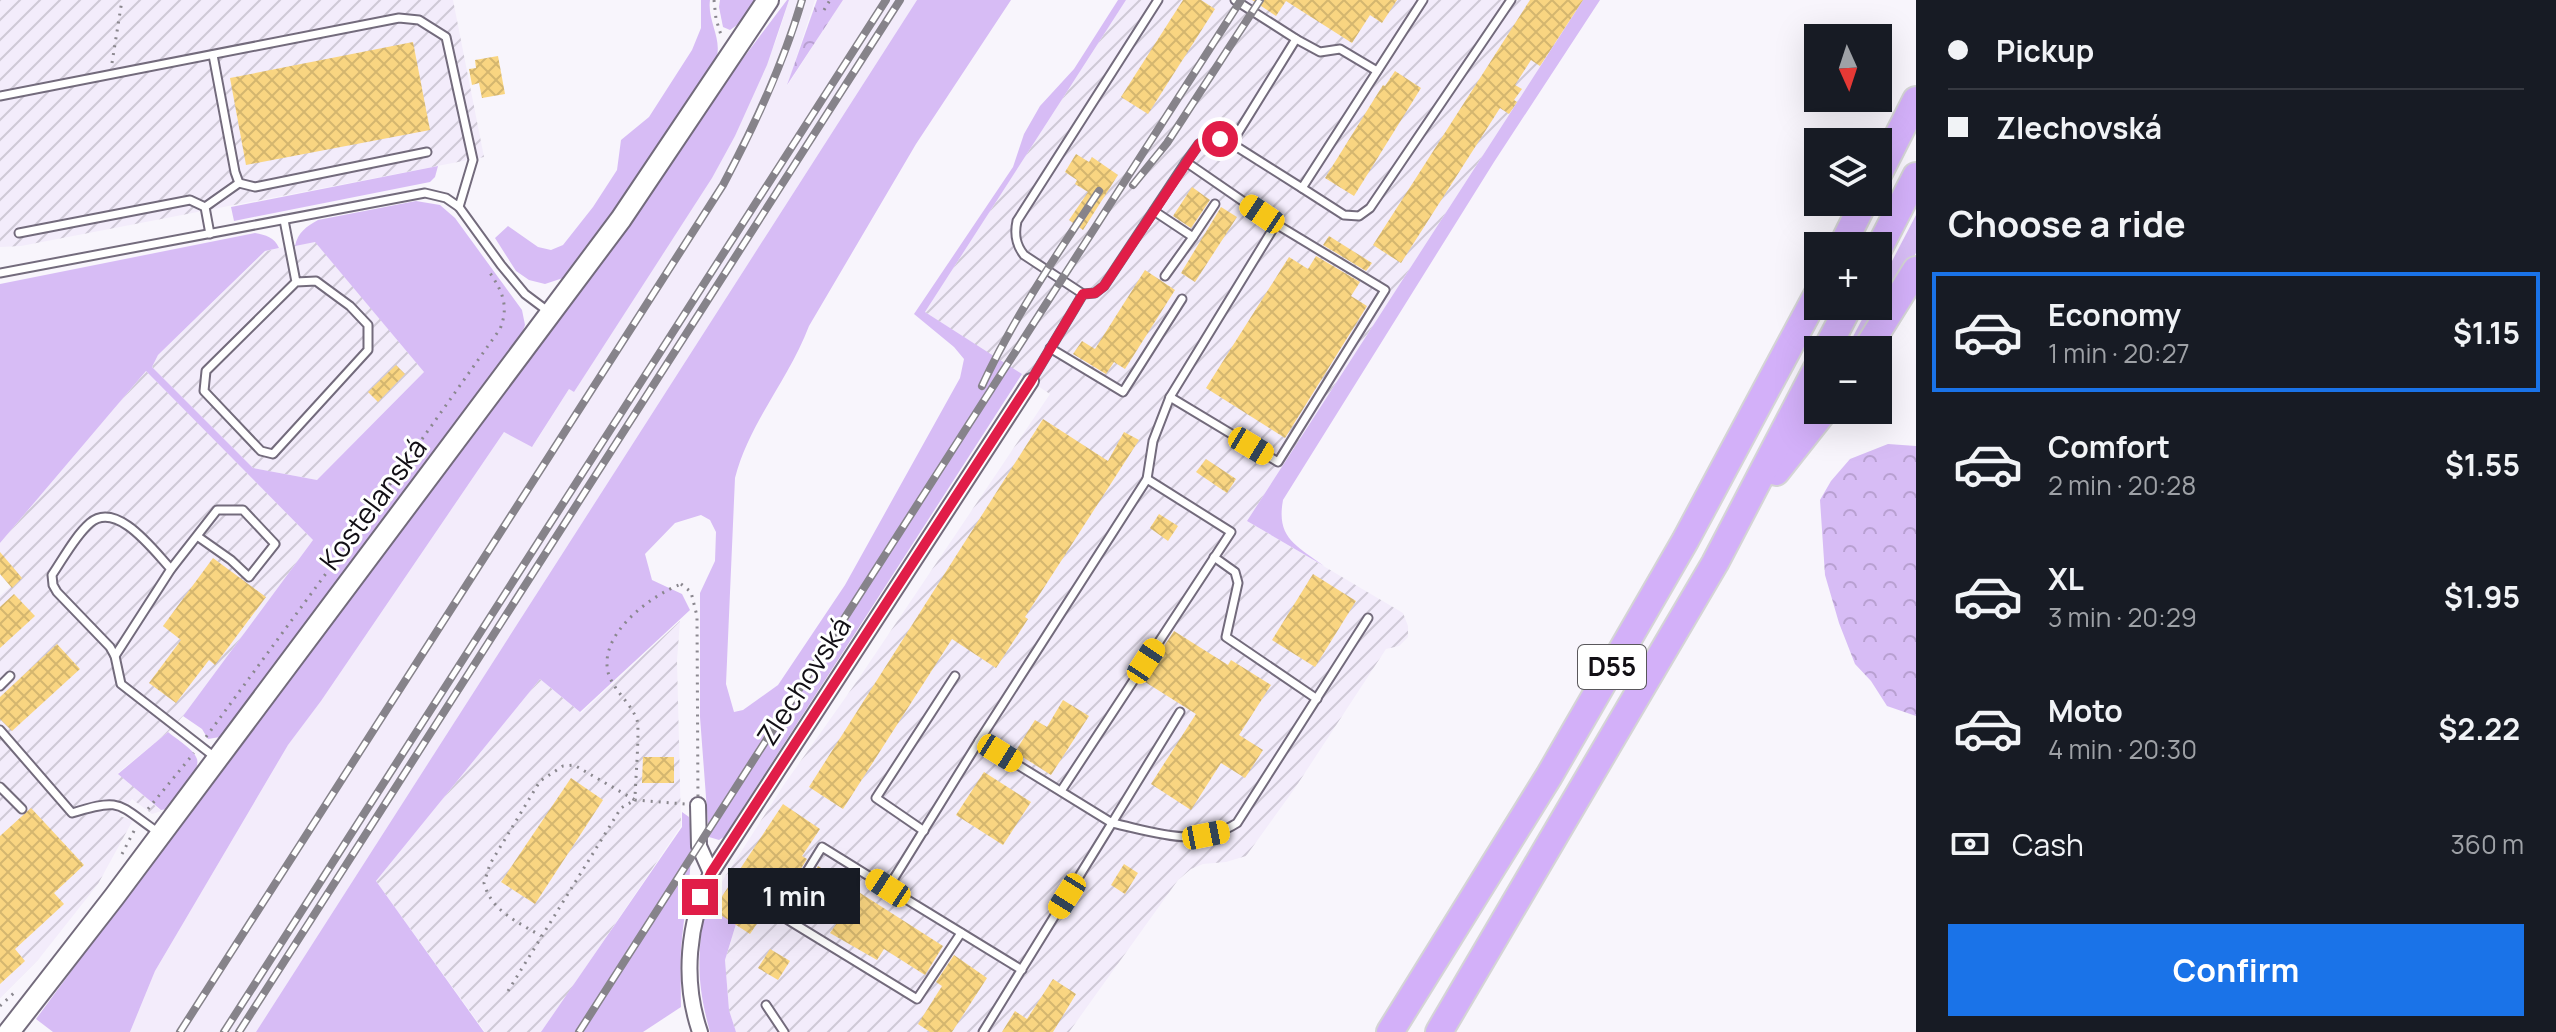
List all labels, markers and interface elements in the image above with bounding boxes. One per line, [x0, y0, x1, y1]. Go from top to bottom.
north arrow [1804, 24, 1892, 112]
map controls [1804, 24, 1892, 424]
text: Pickup [1996, 30, 2094, 71]
text: Zlechovská [1996, 107, 2162, 148]
route start [1202, 121, 1238, 157]
button: layers [1804, 128, 1892, 216]
car [1235, 191, 1289, 237]
text: Choose a ride [1948, 199, 2186, 248]
button: + [1804, 232, 1892, 320]
text: Economy [2048, 294, 2181, 335]
icon: car [1952, 296, 2024, 368]
text: $1.15 [2453, 312, 2520, 353]
text: 1 min · 20:27 [2048, 335, 2190, 371]
button: − [1804, 336, 1892, 424]
car [1224, 423, 1278, 469]
text: Comfort [2048, 426, 2170, 467]
icon: car [1952, 428, 2024, 500]
street label: Kostelanská [310, 429, 434, 577]
text: $1.55 [2445, 444, 2520, 485]
text: 2 min · 20:28 [2048, 467, 2196, 503]
text: XL [2048, 558, 2084, 599]
icon: car [1952, 560, 2024, 632]
text: $1.95 [2444, 576, 2520, 617]
text: 3 min · 20:29 [2048, 599, 2197, 635]
street label: Zlechovská [747, 609, 859, 752]
car [1123, 634, 1169, 688]
road number: D55 [1578, 645, 1646, 689]
text: Moto [2048, 690, 2123, 731]
icon: car [1952, 692, 2024, 764]
text: $2.22 [2438, 708, 2520, 749]
car [973, 730, 1027, 776]
text: 4 min · 20:30 [2048, 731, 2197, 767]
car [1180, 819, 1232, 851]
icon: cash [1948, 822, 1992, 866]
text: Cash [2012, 824, 2084, 865]
text: 360 m [2450, 826, 2524, 862]
car [861, 865, 915, 911]
callout: 1 min [728, 869, 860, 925]
car [1044, 869, 1090, 923]
text: 1 min [762, 878, 826, 914]
route end [682, 879, 718, 915]
button: Confirm [1948, 924, 2524, 1016]

